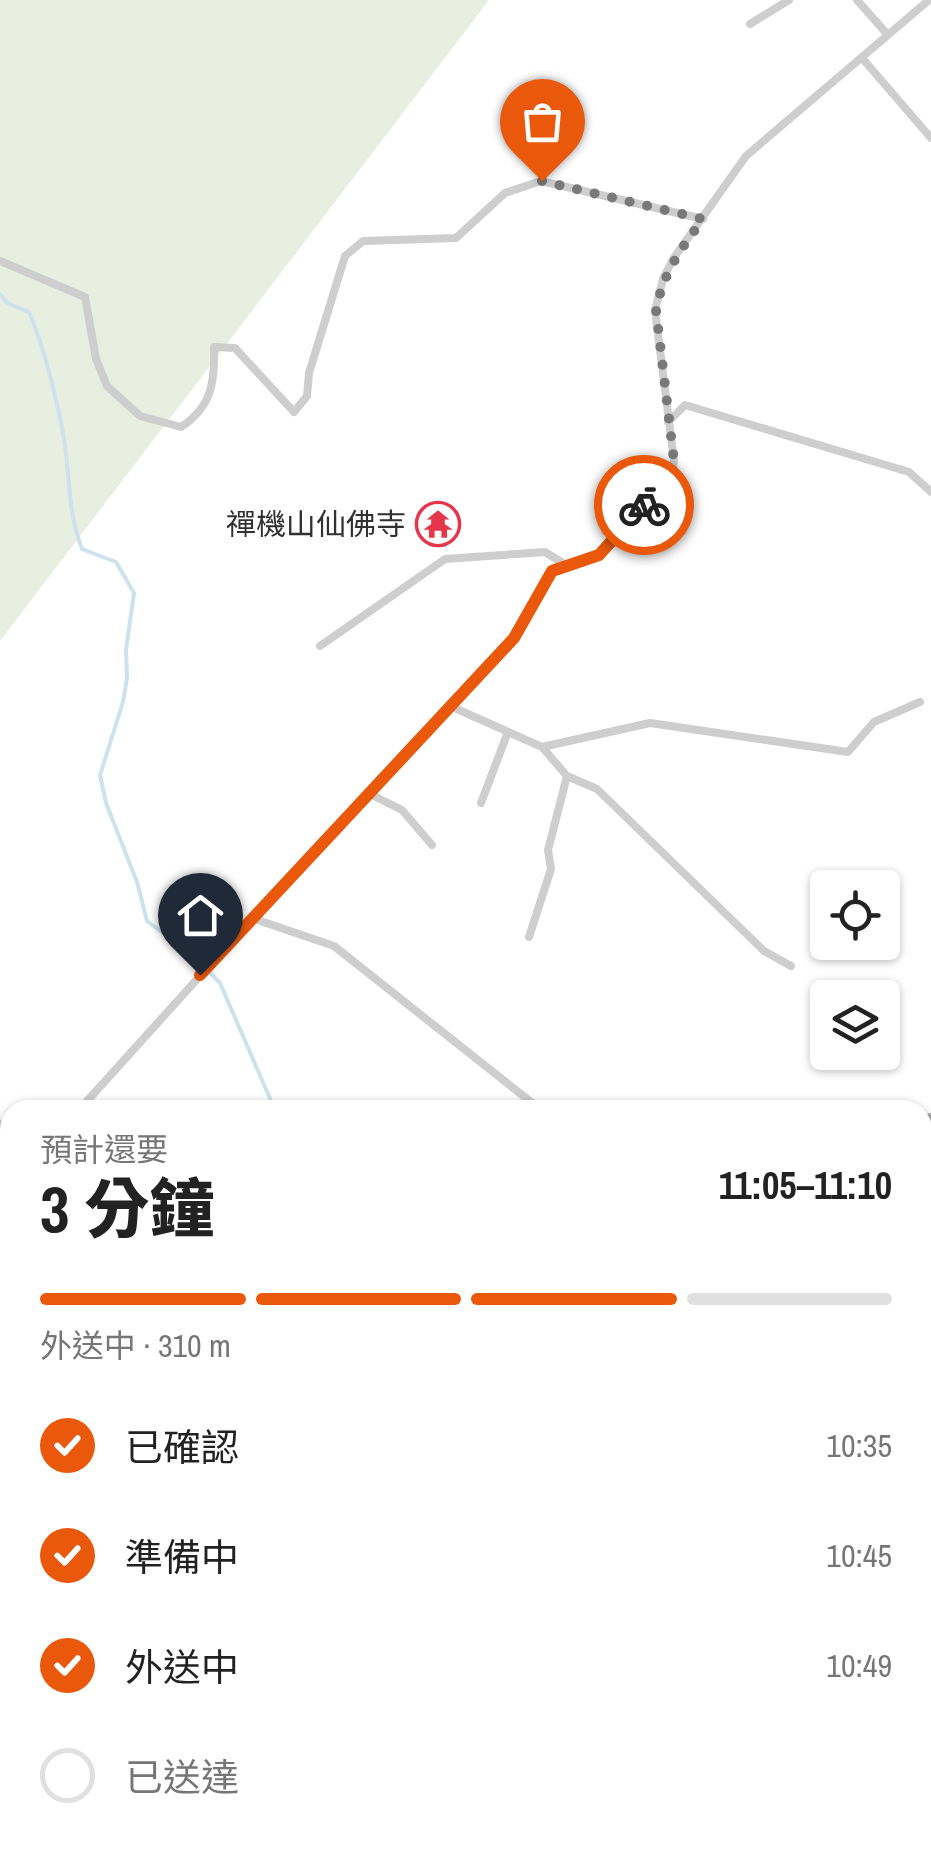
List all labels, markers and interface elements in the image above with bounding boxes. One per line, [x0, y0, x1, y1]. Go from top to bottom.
pin [500, 79, 585, 182]
icon: bag [515, 94, 570, 149]
courier [594, 455, 694, 555]
icon: bike [617, 478, 672, 533]
temple icon: 禪機山仙佛寺 [415, 501, 461, 547]
place label: 禪機山仙佛寺 [226, 504, 406, 544]
map controls [810, 870, 900, 1070]
button: locate [810, 870, 900, 960]
pin [158, 873, 243, 976]
icon: home [173, 888, 228, 943]
button: layers [810, 980, 900, 1070]
text: 預計還要 [40, 1128, 168, 1171]
text: 11:05–11:10 [719, 1160, 892, 1211]
text: 3 分鐘 [40, 1165, 214, 1252]
text: 外送中 · 310 m [40, 1324, 231, 1367]
icon: check [40, 1418, 95, 1473]
text: 已確認 [125, 1422, 239, 1473]
text: 10:35 [826, 1424, 892, 1467]
icon: check [40, 1528, 95, 1583]
text: 準備中 [125, 1532, 239, 1583]
text: 10:45 [826, 1534, 892, 1577]
icon: check [40, 1638, 95, 1693]
text: 外送中 [125, 1642, 239, 1693]
text: 10:49 [826, 1644, 892, 1687]
text: 已送達 [125, 1752, 239, 1803]

